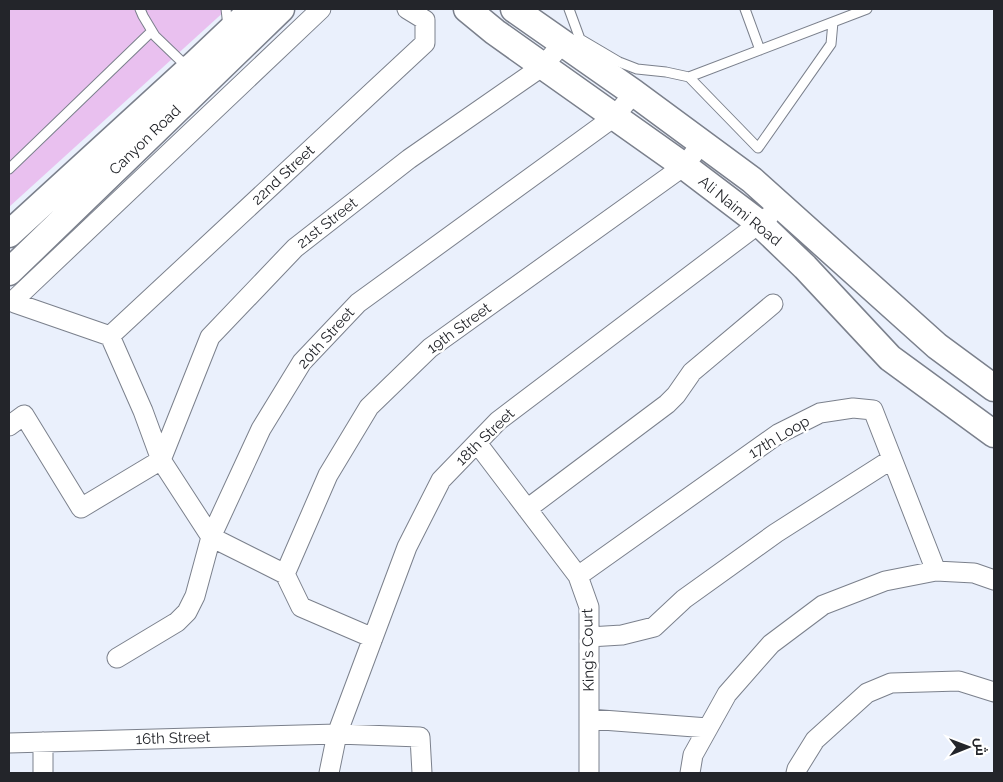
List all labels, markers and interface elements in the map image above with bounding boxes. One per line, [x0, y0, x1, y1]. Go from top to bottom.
street label: Canyon Road [106, 101, 184, 179]
street label: 22nd Street [248, 141, 318, 209]
street label: Ali Naimi Road [695, 172, 785, 250]
street label: 21st Street [293, 194, 361, 252]
street label: 19th Street [424, 299, 494, 357]
street label: 20th Street [294, 304, 358, 372]
street label: 18th Street [452, 405, 518, 469]
street label: 17th Loop [745, 412, 813, 462]
street label: King's Court [578, 608, 598, 692]
north arrow [943, 722, 993, 772]
street label: 16th Street [135, 728, 211, 748]
text: ش [972, 738, 989, 756]

